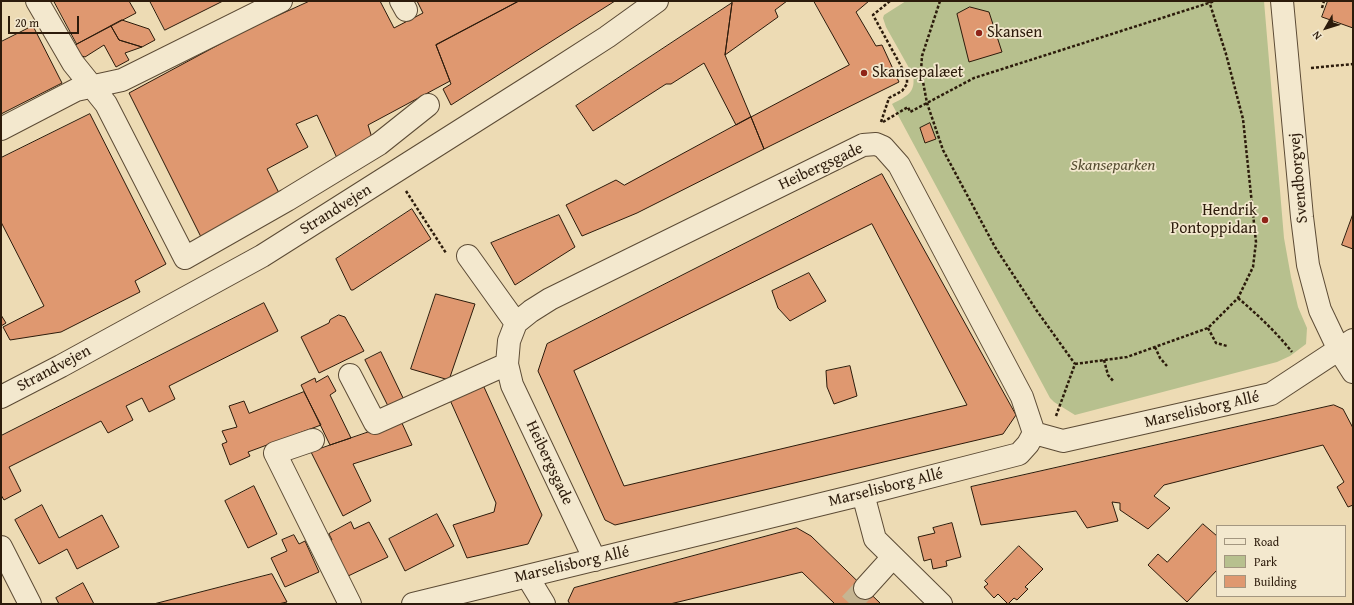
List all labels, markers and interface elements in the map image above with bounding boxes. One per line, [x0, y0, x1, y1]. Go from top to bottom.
scale bar [10, 8, 81, 34]
north arrow [1306, 8, 1346, 48]
text: 20 m [15, 14, 39, 31]
place label: Skansen [987, 23, 1042, 43]
marker: Skansen [974, 28, 984, 38]
text: N [1308, 28, 1325, 43]
place label: Skansepalæet [872, 63, 963, 83]
marker: Skansepalæet [859, 68, 869, 78]
street label: Svendborgvej [1285, 132, 1313, 224]
street label: Heibergsgade [776, 139, 866, 195]
park label: Skanseparken [1071, 156, 1155, 176]
street label: Strandvejen [297, 180, 375, 240]
place label: Hendrik Pontoppidan [1171, 201, 1257, 239]
marker: Hendrik Pontoppidan [1260, 215, 1270, 225]
street label: Strandvejen [14, 342, 94, 396]
street label: Marselisborg Allé [1143, 387, 1261, 433]
street label: Heibergsgade [521, 418, 577, 508]
street label: Marselisborg Allé [827, 465, 945, 511]
legend [1216, 525, 1346, 597]
text: Road [1254, 533, 1279, 550]
street label: Marselisborg Allé [513, 542, 631, 588]
text: Park [1254, 553, 1277, 570]
text: Building [1254, 573, 1297, 590]

